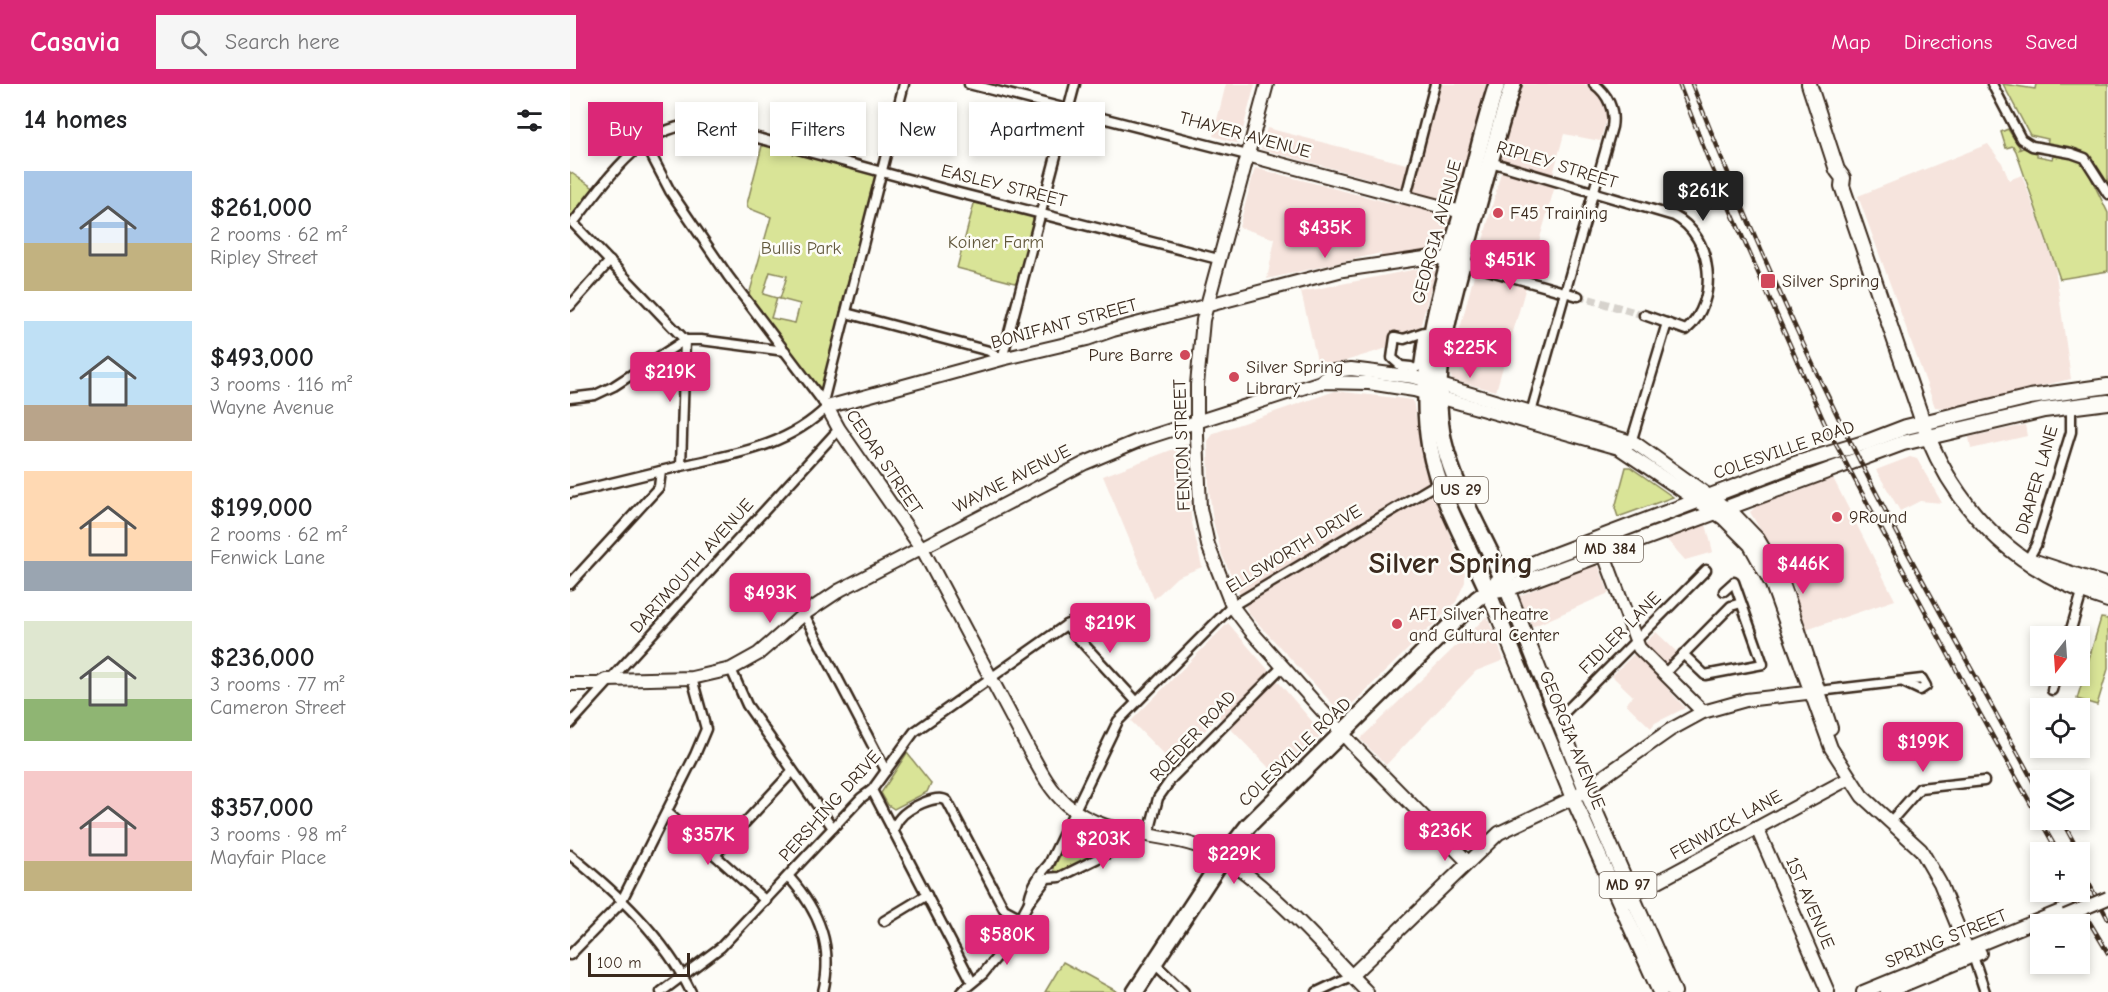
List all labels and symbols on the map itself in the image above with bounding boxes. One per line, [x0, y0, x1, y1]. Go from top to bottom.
street label: THAYER AVENUE [1177, 107, 1313, 163]
street label: RIPLEY STREET [1494, 137, 1621, 194]
street label: GEORGIA AVENUE [1408, 158, 1466, 306]
street label: EASLEY STREET [939, 160, 1070, 212]
pin: $261K [1661, 171, 1745, 222]
place label: F45 Training [1510, 203, 1608, 224]
marker: F45 Training [1491, 206, 1505, 220]
pin: $435K [1283, 208, 1367, 259]
park label: Koiner Farm [948, 232, 1044, 253]
park label: Bullis Park [761, 238, 841, 259]
pin: $451K [1468, 240, 1552, 291]
place label: Silver Spring [1782, 271, 1880, 292]
marker: Silver Spring [1759, 272, 1777, 290]
street label: BONIFANT STREET [988, 294, 1140, 354]
pin: $225K [1428, 328, 1512, 379]
place label: Pure Barre [1088, 345, 1173, 366]
marker: Pure Barre [1178, 348, 1192, 362]
pin: $219K [628, 352, 712, 403]
place label: Silver Spring Library [1246, 357, 1344, 399]
marker: Silver Spring Library [1227, 370, 1241, 384]
street label: FENTON STREET [1169, 378, 1195, 511]
street label: CEDAR STREET [841, 406, 927, 519]
street label: COLESVILLE ROAD [1711, 416, 1857, 484]
street label: DRAPER LANE [2011, 423, 2063, 537]
street label: WAYNE AVENUE [950, 440, 1074, 518]
road number: US 29 [1434, 477, 1488, 503]
street label: DARTMOUTH AVENUE [626, 494, 758, 638]
street label: ELLSWORTH DRIVE [1223, 500, 1366, 598]
place label: 9Round [1849, 507, 1907, 528]
marker: 9Round [1830, 510, 1844, 524]
road number: MD 384 [1577, 536, 1643, 562]
pin: $446K [1761, 544, 1845, 595]
district label: Silver Spring [1369, 546, 1533, 581]
pin: $493K [728, 573, 812, 624]
street label: FIDLER LANE [1575, 587, 1666, 678]
pin: $219K [1068, 603, 1152, 654]
place label: AFI Silver Theatre and Cultural Center [1409, 604, 1560, 646]
marker: AFI Silver Theatre and Cultural Center [1390, 617, 1404, 631]
north arrow [2030, 626, 2090, 686]
street label: GEORGIA AVENUE [1535, 668, 1609, 812]
street label: ROEDER ROAD [1146, 686, 1240, 786]
street label: COLESVILLE ROAD [1234, 693, 1356, 811]
pin: $199K [1881, 722, 1965, 773]
street label: PERSHING DRIVE [775, 746, 885, 866]
street label: FENWICK LANE [1666, 786, 1786, 864]
pin: $236K [1403, 811, 1487, 862]
pin: $357K [666, 815, 750, 866]
pin: $203K [1061, 819, 1145, 870]
pin: $229K [1192, 834, 1276, 885]
street label: 1ST AVENUE [1781, 854, 1839, 952]
road number: MD 97 [1600, 872, 1656, 898]
street label: SPRING STREET [1882, 905, 2011, 973]
pin: $580K [965, 915, 1049, 966]
scale bar [588, 950, 690, 978]

